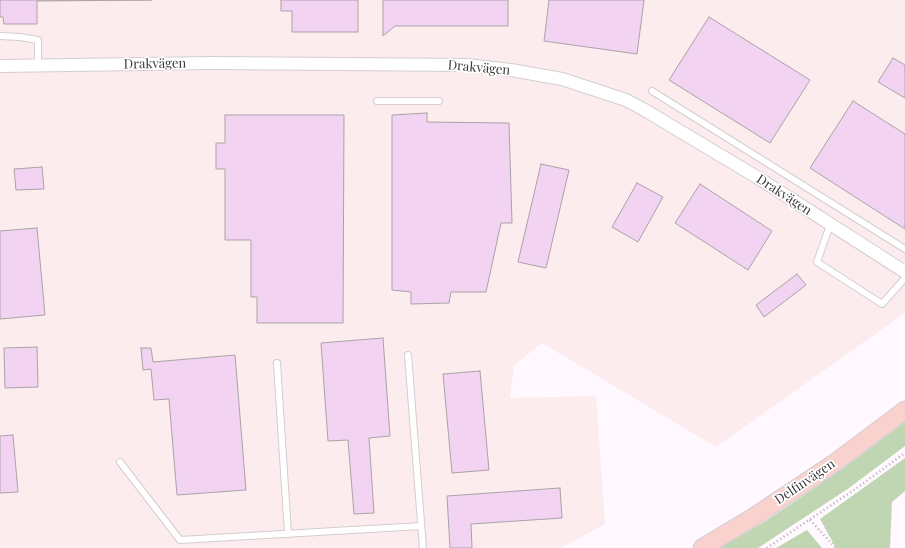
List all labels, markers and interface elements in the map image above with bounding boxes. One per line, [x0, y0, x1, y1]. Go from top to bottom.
street label: Drakvägen [124, 56, 186, 72]
street label: Drakvägen [447, 58, 511, 78]
street label: Drakvägen [753, 171, 815, 219]
street label: Delfinvägen [772, 456, 838, 508]

